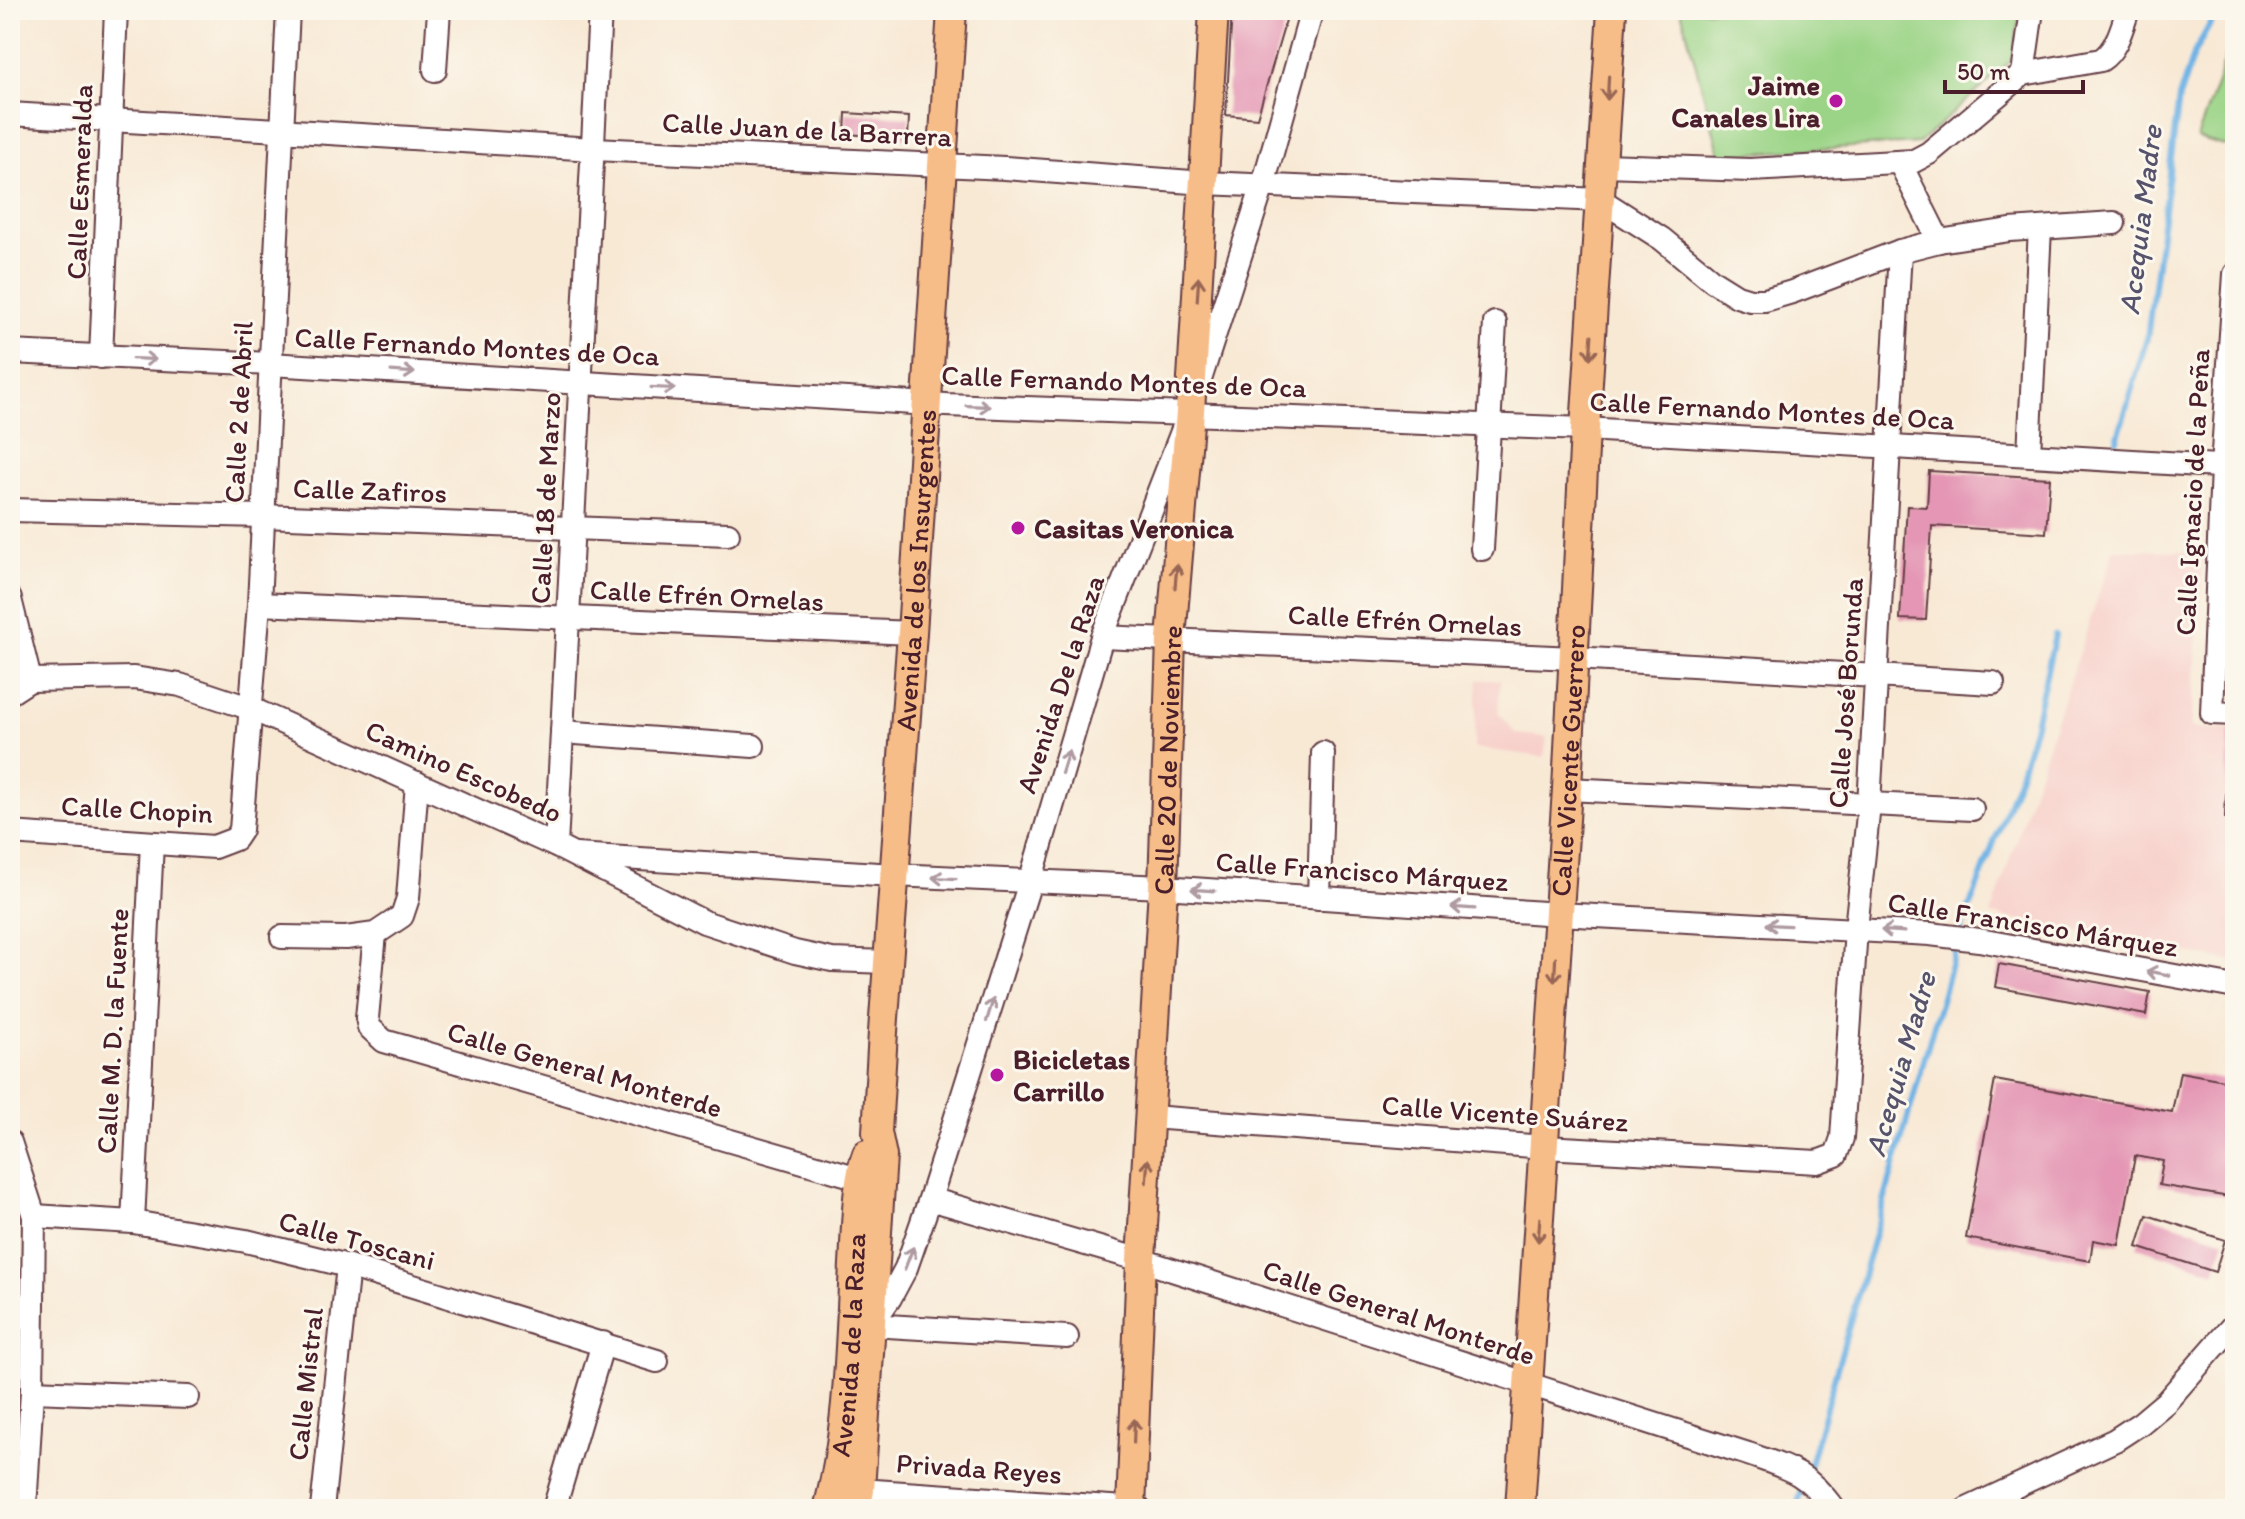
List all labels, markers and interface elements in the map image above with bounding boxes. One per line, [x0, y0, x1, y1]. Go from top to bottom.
scale bar [1945, 44, 2083, 94]
text: 50 m [1957, 57, 2010, 86]
place label: Jaime Canales Lira [1671, 68, 1820, 134]
one-way arrow [1600, 74, 1615, 101]
street label: Calle Esmeralda [59, 84, 99, 280]
marker: Jaime Canales Lira [1827, 92, 1845, 110]
street label: Calle Juan de la Barrera [661, 104, 953, 154]
water label: Acequia Madre [2110, 122, 2170, 317]
one-way arrow [1191, 276, 1206, 303]
street label: Calle Fernando Montes de Oca [294, 319, 661, 373]
street label: Calle 2 de Abril [216, 320, 260, 504]
one-way arrow [1583, 333, 1598, 360]
street label: Calle Ignacio de la Peña [2168, 347, 2217, 636]
one-way arrow [130, 351, 157, 366]
street label: Calle Fernando Montes de Oca [941, 358, 1308, 404]
one-way arrow [390, 365, 416, 380]
one-way arrow [649, 381, 676, 396]
street label: Calle Fernando Montes de Oca [1589, 383, 1956, 437]
street label: Calle 18 de Marzo [522, 391, 568, 605]
one-way arrow [964, 398, 991, 413]
street label: Avenida de los Insurgentes [888, 408, 943, 732]
street label: Calle Zafiros [292, 470, 448, 510]
place label: Casitas Veronica [1034, 511, 1234, 545]
marker: Casitas Veronica [1009, 519, 1027, 537]
one-way arrow [1169, 563, 1184, 590]
street label: Avenida De la Raza [1009, 570, 1111, 797]
street label: Calle Efrén Ornelas [589, 572, 825, 618]
street label: Calle José Borunda [1820, 576, 1870, 810]
street label: Calle Efrén Ornelas [1287, 597, 1523, 643]
street label: Calle Vicente Guerrero [1543, 623, 1592, 898]
street label: Calle 20 de Noviembre [1146, 624, 1189, 895]
street label: Camino Escobedo [360, 712, 568, 830]
one-way arrow [1058, 749, 1073, 775]
street label: Calle Chopin [60, 788, 214, 830]
street label: Calle Francisco Márquez [1214, 844, 1510, 898]
one-way arrow [931, 870, 957, 885]
one-way arrow [1190, 882, 1217, 897]
street label: Calle Francisco Márquez [1885, 884, 2181, 964]
one-way arrow [1450, 900, 1477, 915]
street label: Calle M. D. la Fuente [89, 907, 135, 1155]
one-way arrow [1765, 917, 1792, 932]
one-way arrow [1880, 923, 1907, 938]
one-way arrow [1547, 956, 1562, 983]
one-way arrow [2146, 964, 2172, 979]
water label: Acequia Madre [1856, 966, 1944, 1160]
one-way arrow [983, 998, 998, 1023]
street label: Calle General Monterde [444, 1013, 726, 1125]
place label: Bicicletas Carrillo [1013, 1042, 1130, 1108]
marker: Bicicletas Carrillo [988, 1066, 1006, 1084]
street label: Calle Vicente Suárez [1380, 1087, 1630, 1139]
one-way arrow [1140, 1158, 1155, 1185]
street label: Calle Toscani [275, 1203, 439, 1277]
one-way arrow [1531, 1216, 1546, 1243]
street label: Avenida de la Raza [822, 1232, 873, 1459]
one-way arrow [903, 1246, 917, 1271]
street label: Calle General Monterde [1259, 1252, 1539, 1372]
street label: Calle Mistral [280, 1306, 330, 1462]
one-way arrow [1126, 1418, 1141, 1445]
street label: Privada Reyes [895, 1445, 1063, 1491]

